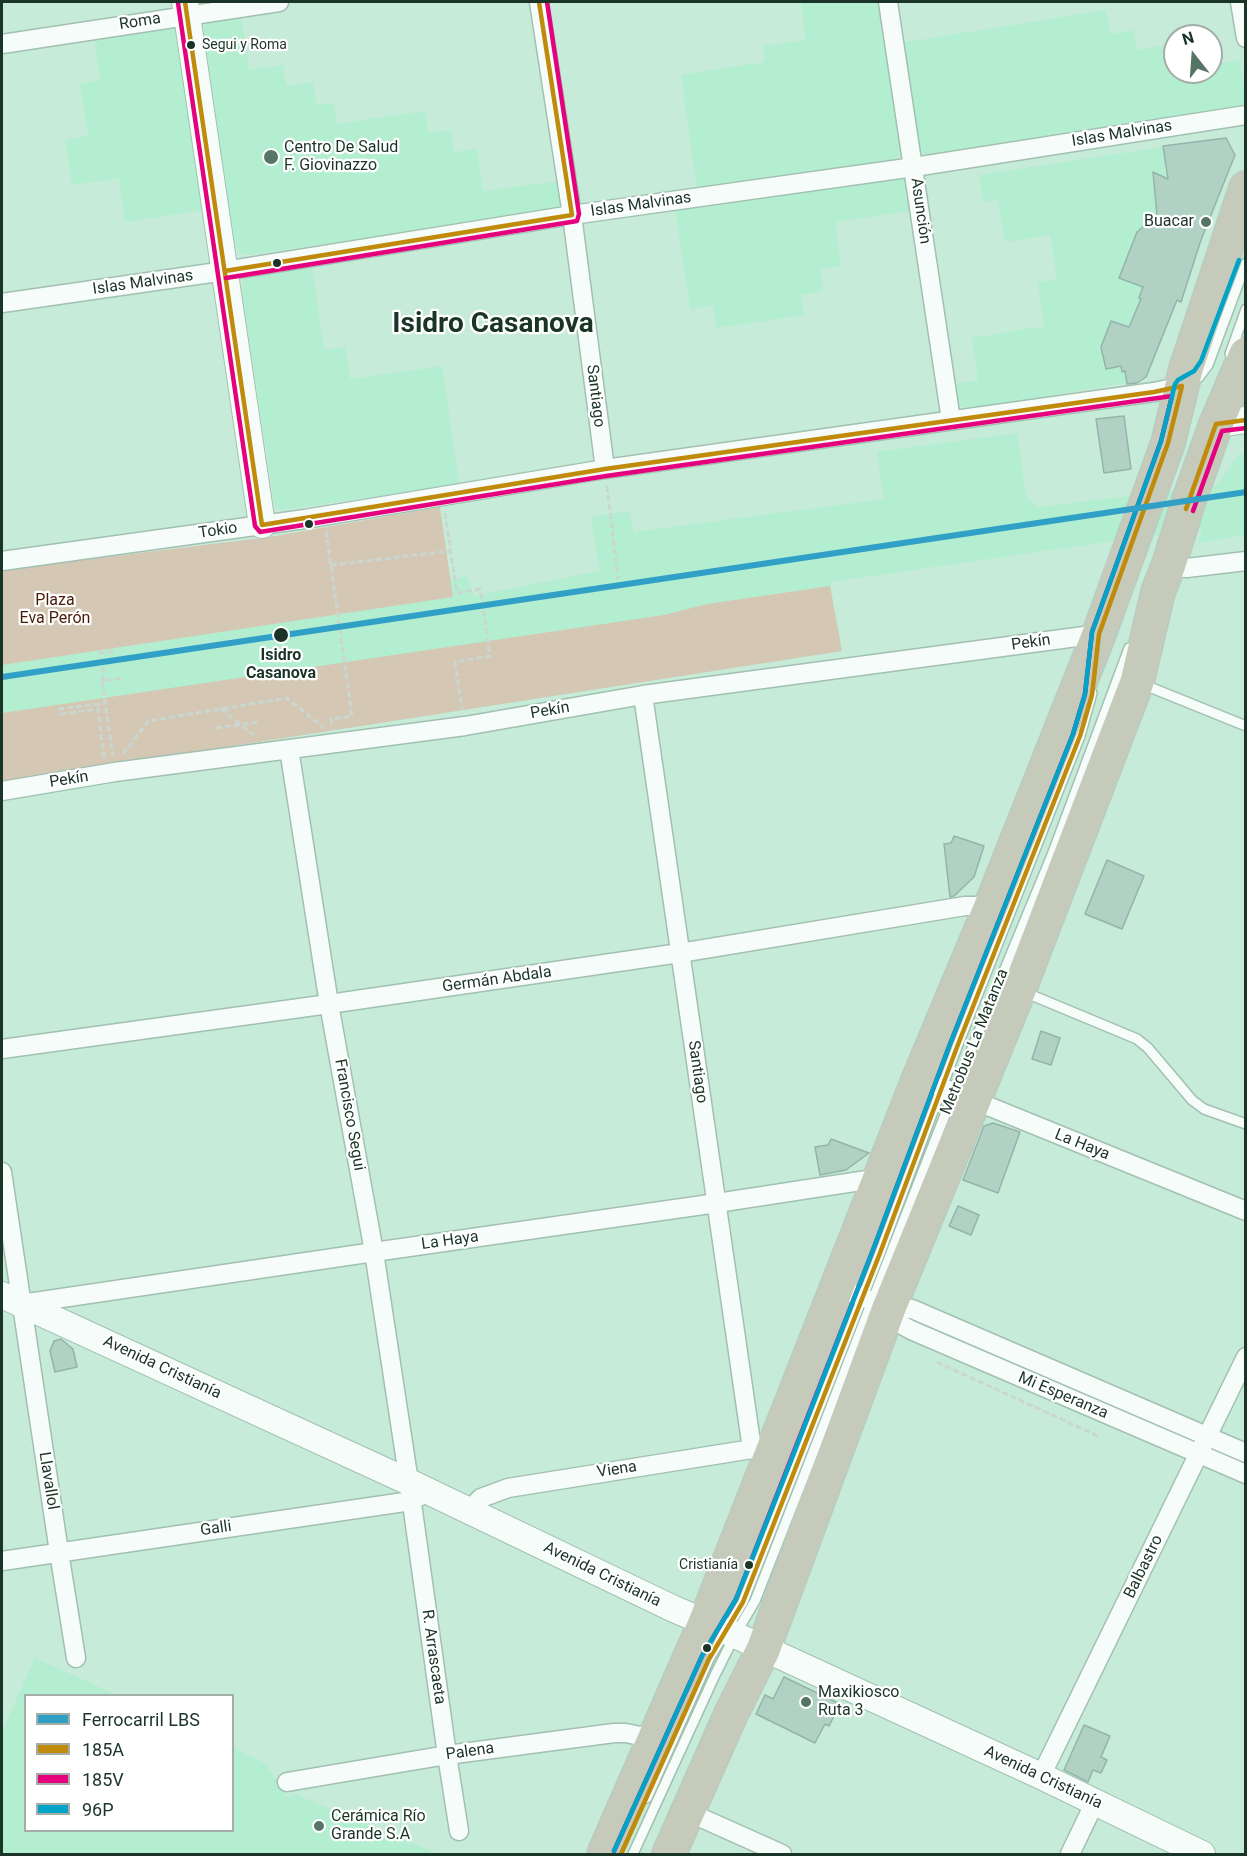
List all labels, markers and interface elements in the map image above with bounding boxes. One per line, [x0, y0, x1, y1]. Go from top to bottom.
street label: Roma [118, 9, 162, 35]
north arrow [1163, 24, 1223, 84]
text: N [1180, 27, 1196, 49]
place label: Segui y Roma [202, 37, 287, 53]
marker: Segui y Roma [185, 39, 197, 51]
street label: Islas Malvinas [1070, 117, 1174, 151]
place label: Centro De Salud F. Giovinazzo [284, 138, 398, 176]
marker: Centro De Salud F. Giovinazzo [262, 148, 280, 166]
street label: Asunción [906, 177, 934, 245]
street label: Islas Malvinas [589, 188, 693, 222]
place label: Buacar [1144, 212, 1194, 232]
marker: Buacar [1199, 215, 1213, 229]
unlabelled marker [271, 257, 283, 269]
street label: Islas Malvinas [91, 266, 195, 300]
district label: Isidro Casanova [392, 308, 594, 342]
street label: Santiago [582, 364, 608, 428]
unlabelled marker [303, 518, 315, 530]
street label: Tokio [197, 519, 239, 543]
park label: Plaza Eva Perón [20, 591, 90, 629]
marker: Isidro Casanova [272, 626, 290, 644]
street label: Pekín [1010, 631, 1052, 655]
place label: Isidro Casanova [246, 646, 316, 684]
street label: Pekín [529, 698, 571, 724]
street label: Pekín [48, 767, 90, 793]
street label: Germán Abdala [441, 963, 553, 997]
street label: Metrobus La Matanza [937, 966, 1013, 1118]
street label: Santiago [683, 1039, 711, 1105]
street label: Francisco Segui [330, 1058, 368, 1172]
street label: La Haya [1052, 1125, 1112, 1165]
street label: La Haya [420, 1227, 480, 1255]
street label: Avenida Cristianía [100, 1332, 224, 1404]
street label: Mi Esperanza [1015, 1368, 1111, 1424]
street label: Llavallol [34, 1451, 62, 1511]
street label: Viena [596, 1457, 638, 1483]
street label: Galli [199, 1517, 233, 1541]
street label: Balbastro [1120, 1532, 1168, 1602]
street label: Avenida Cristianía [540, 1538, 664, 1612]
place label: Cristianía [679, 1557, 738, 1573]
marker: Cristianía [743, 1559, 755, 1571]
street label: R. Arrascaeta [417, 1608, 449, 1706]
unlabelled marker [701, 1642, 713, 1654]
place label: Maxikiosco Ruta 3 [818, 1683, 899, 1721]
legend [24, 1694, 234, 1832]
marker: Maxikiosco Ruta 3 [799, 1695, 813, 1709]
text: Ferrocarril LBS [82, 1709, 200, 1730]
text: 185A [82, 1739, 124, 1760]
street label: Palena [445, 1739, 495, 1765]
street label: Avenida Cristianía [981, 1742, 1105, 1814]
text: 185V [82, 1769, 124, 1790]
text: 96P [82, 1799, 114, 1820]
place label: Cerámica Río Grande S.A [331, 1807, 426, 1845]
marker: Cerámica Río Grande S.A [312, 1819, 326, 1833]

